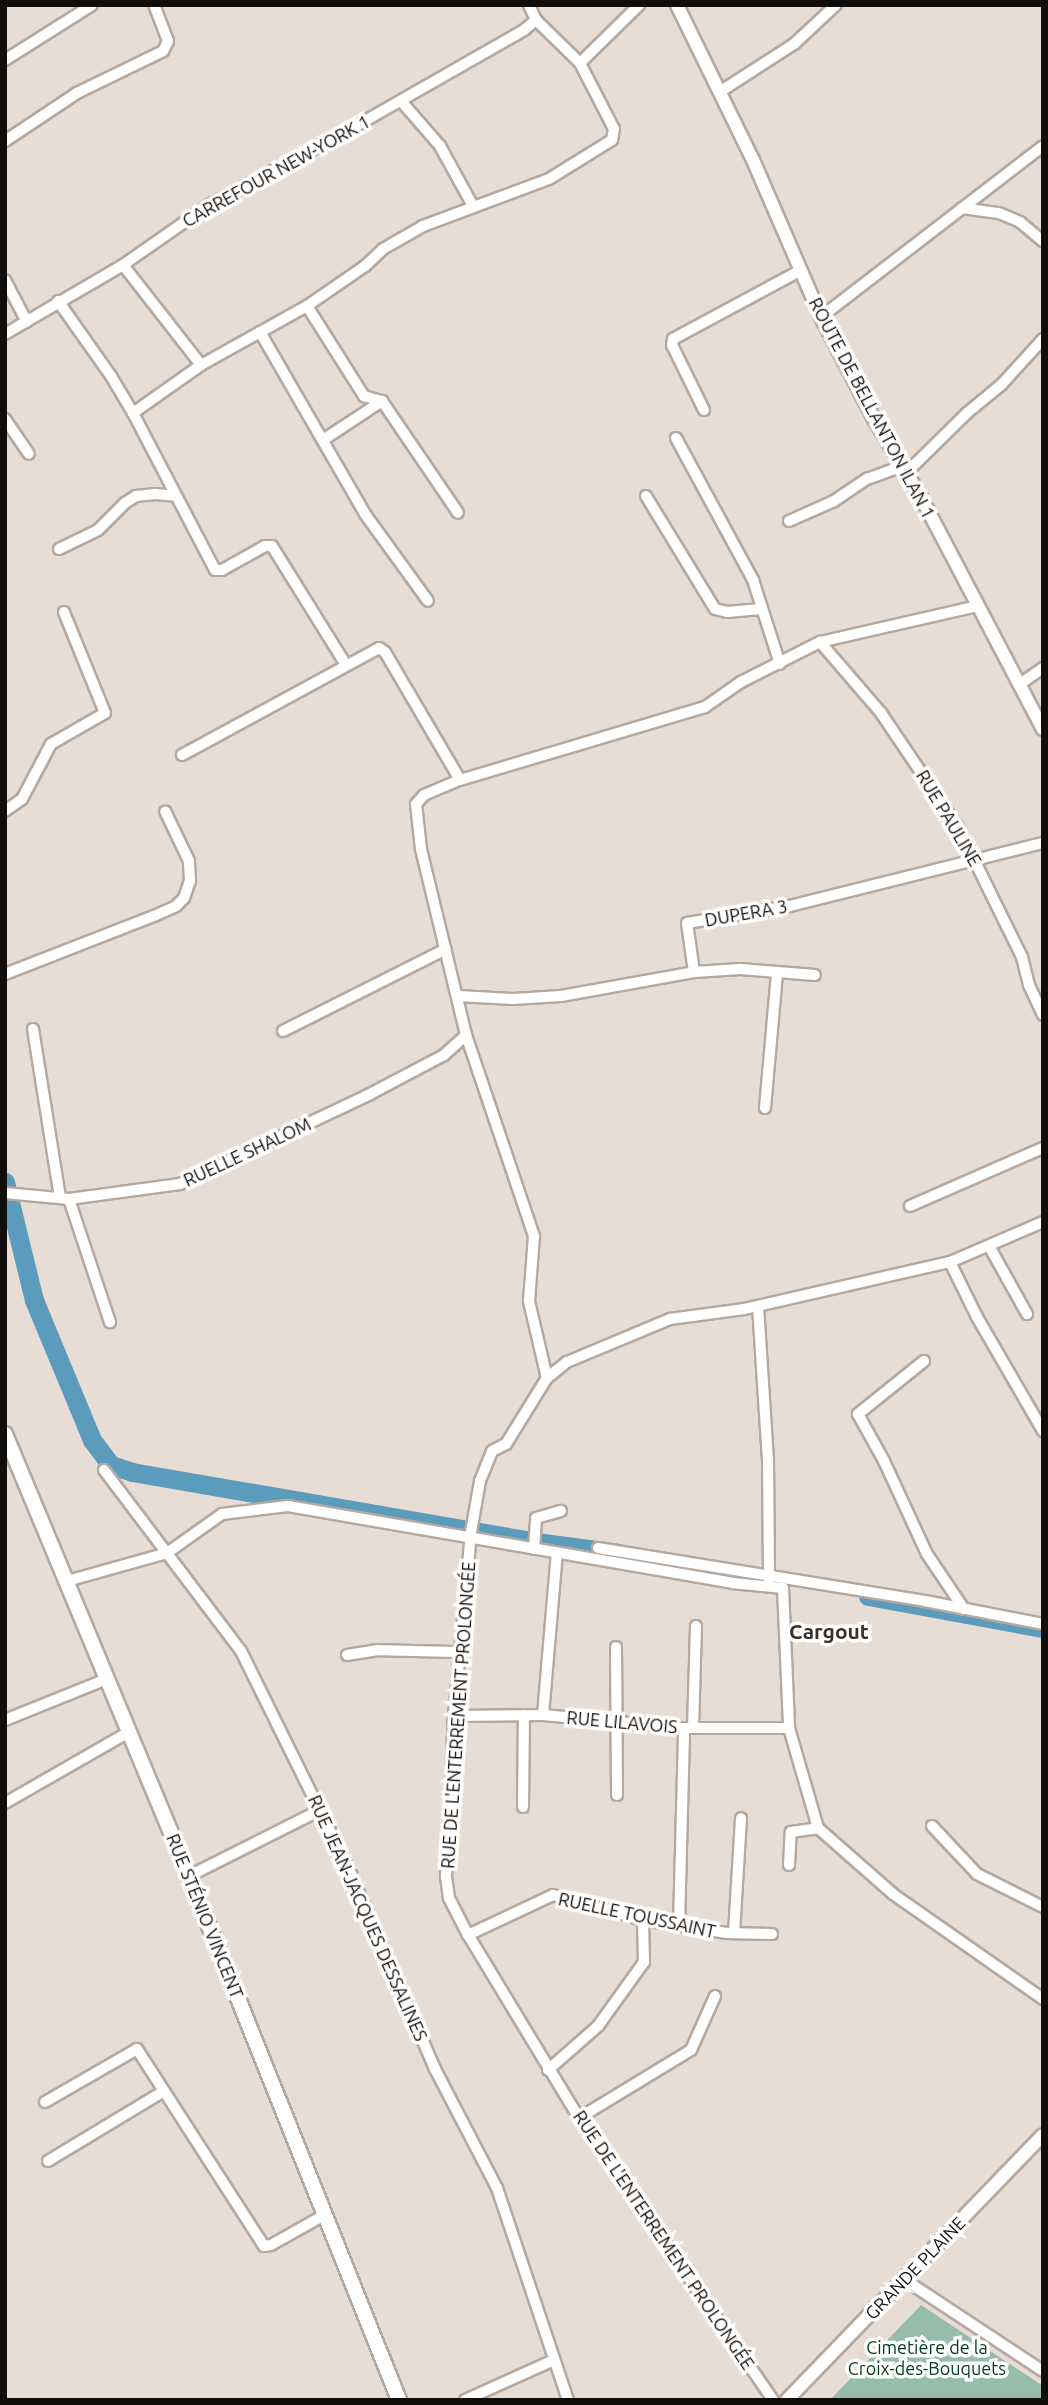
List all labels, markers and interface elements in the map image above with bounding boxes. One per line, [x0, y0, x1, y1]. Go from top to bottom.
street label: CARREFOUR NEW-YORK 1 [178, 110, 374, 232]
street label: ROUTE DE BELLANTON ILAN 1 [804, 294, 940, 522]
street label: RUE PAULINE [912, 766, 986, 870]
street label: DUPERA 3 [703, 895, 789, 931]
street label: RUELLE SHALOM [180, 1113, 314, 1191]
street label: RUE DE L'ENTERREMENT PROLONGÉE [436, 1561, 480, 1869]
district label: Cargout [789, 1618, 869, 1644]
street label: RUE LILAVOIS [566, 1706, 678, 1738]
street label: RUE JEAN-JACQUES DESSALINES [304, 1792, 432, 2044]
street label: RUE STÉNIO VINCENT [162, 1831, 248, 2001]
street label: RUELLE TOUSSAINT [556, 1888, 718, 1942]
street label: RUE DE L'ENTERREMENT PROLONGÉE [569, 2106, 759, 2374]
street label: GRANDE PLAINE [860, 2212, 970, 2324]
park label: Cimetière de la Croix-des-Bouquets [848, 2337, 1006, 2380]

